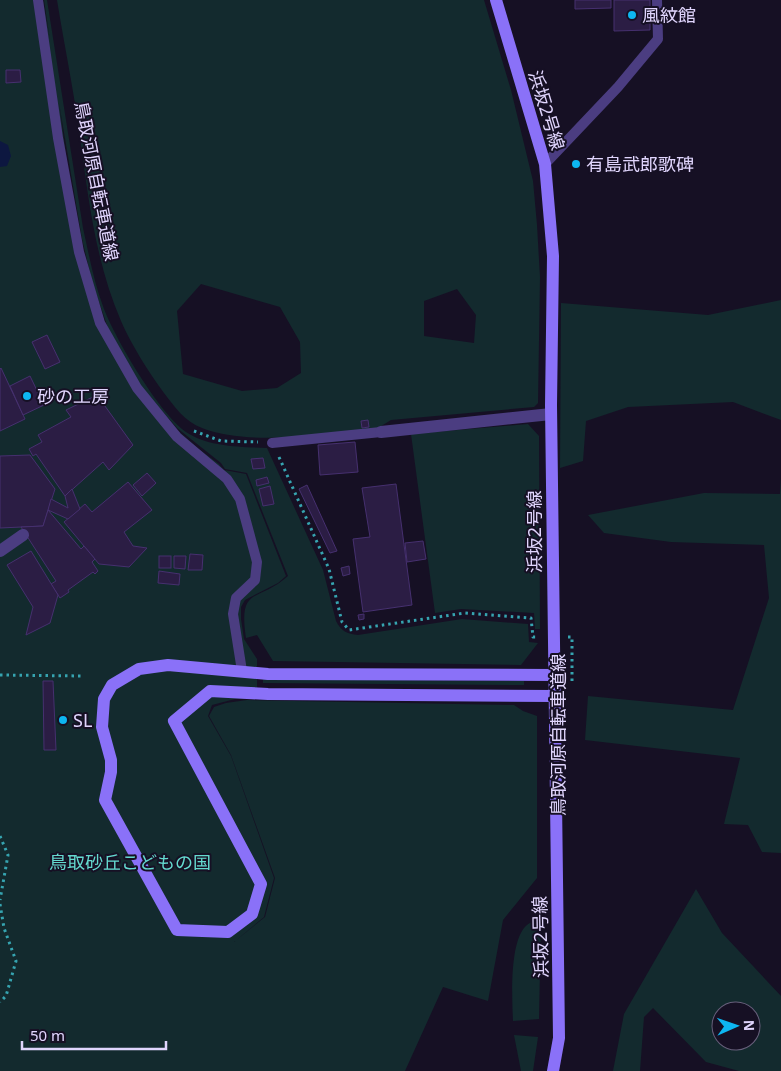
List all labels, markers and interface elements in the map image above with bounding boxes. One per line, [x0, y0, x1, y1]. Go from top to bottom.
place label: 風紋館 [642, 3, 696, 27]
marker: 風紋館 [626, 9, 638, 21]
street label: 浜坂2号線 [523, 67, 571, 153]
street label: 鳥取河原自転車道線 [70, 99, 124, 263]
place label: 有島武郎歌碑 [586, 152, 694, 176]
marker: 有島武郎歌碑 [570, 158, 582, 170]
place label: 砂の工房 [37, 384, 109, 408]
marker: 砂の工房 [21, 390, 33, 402]
street label: 浜坂2号線 [522, 491, 546, 573]
street label: 鳥取河原自転車道線 [546, 654, 570, 816]
place label: SL [73, 708, 92, 732]
marker: SL [57, 714, 69, 726]
park label: 鳥取砂丘こどもの国 [49, 850, 211, 874]
street label: 浜坂2号線 [527, 896, 553, 978]
north arrow [711, 1001, 761, 1051]
scale bar [22, 1018, 166, 1050]
text: N [740, 1020, 759, 1032]
text: 50 m [30, 1025, 65, 1045]

